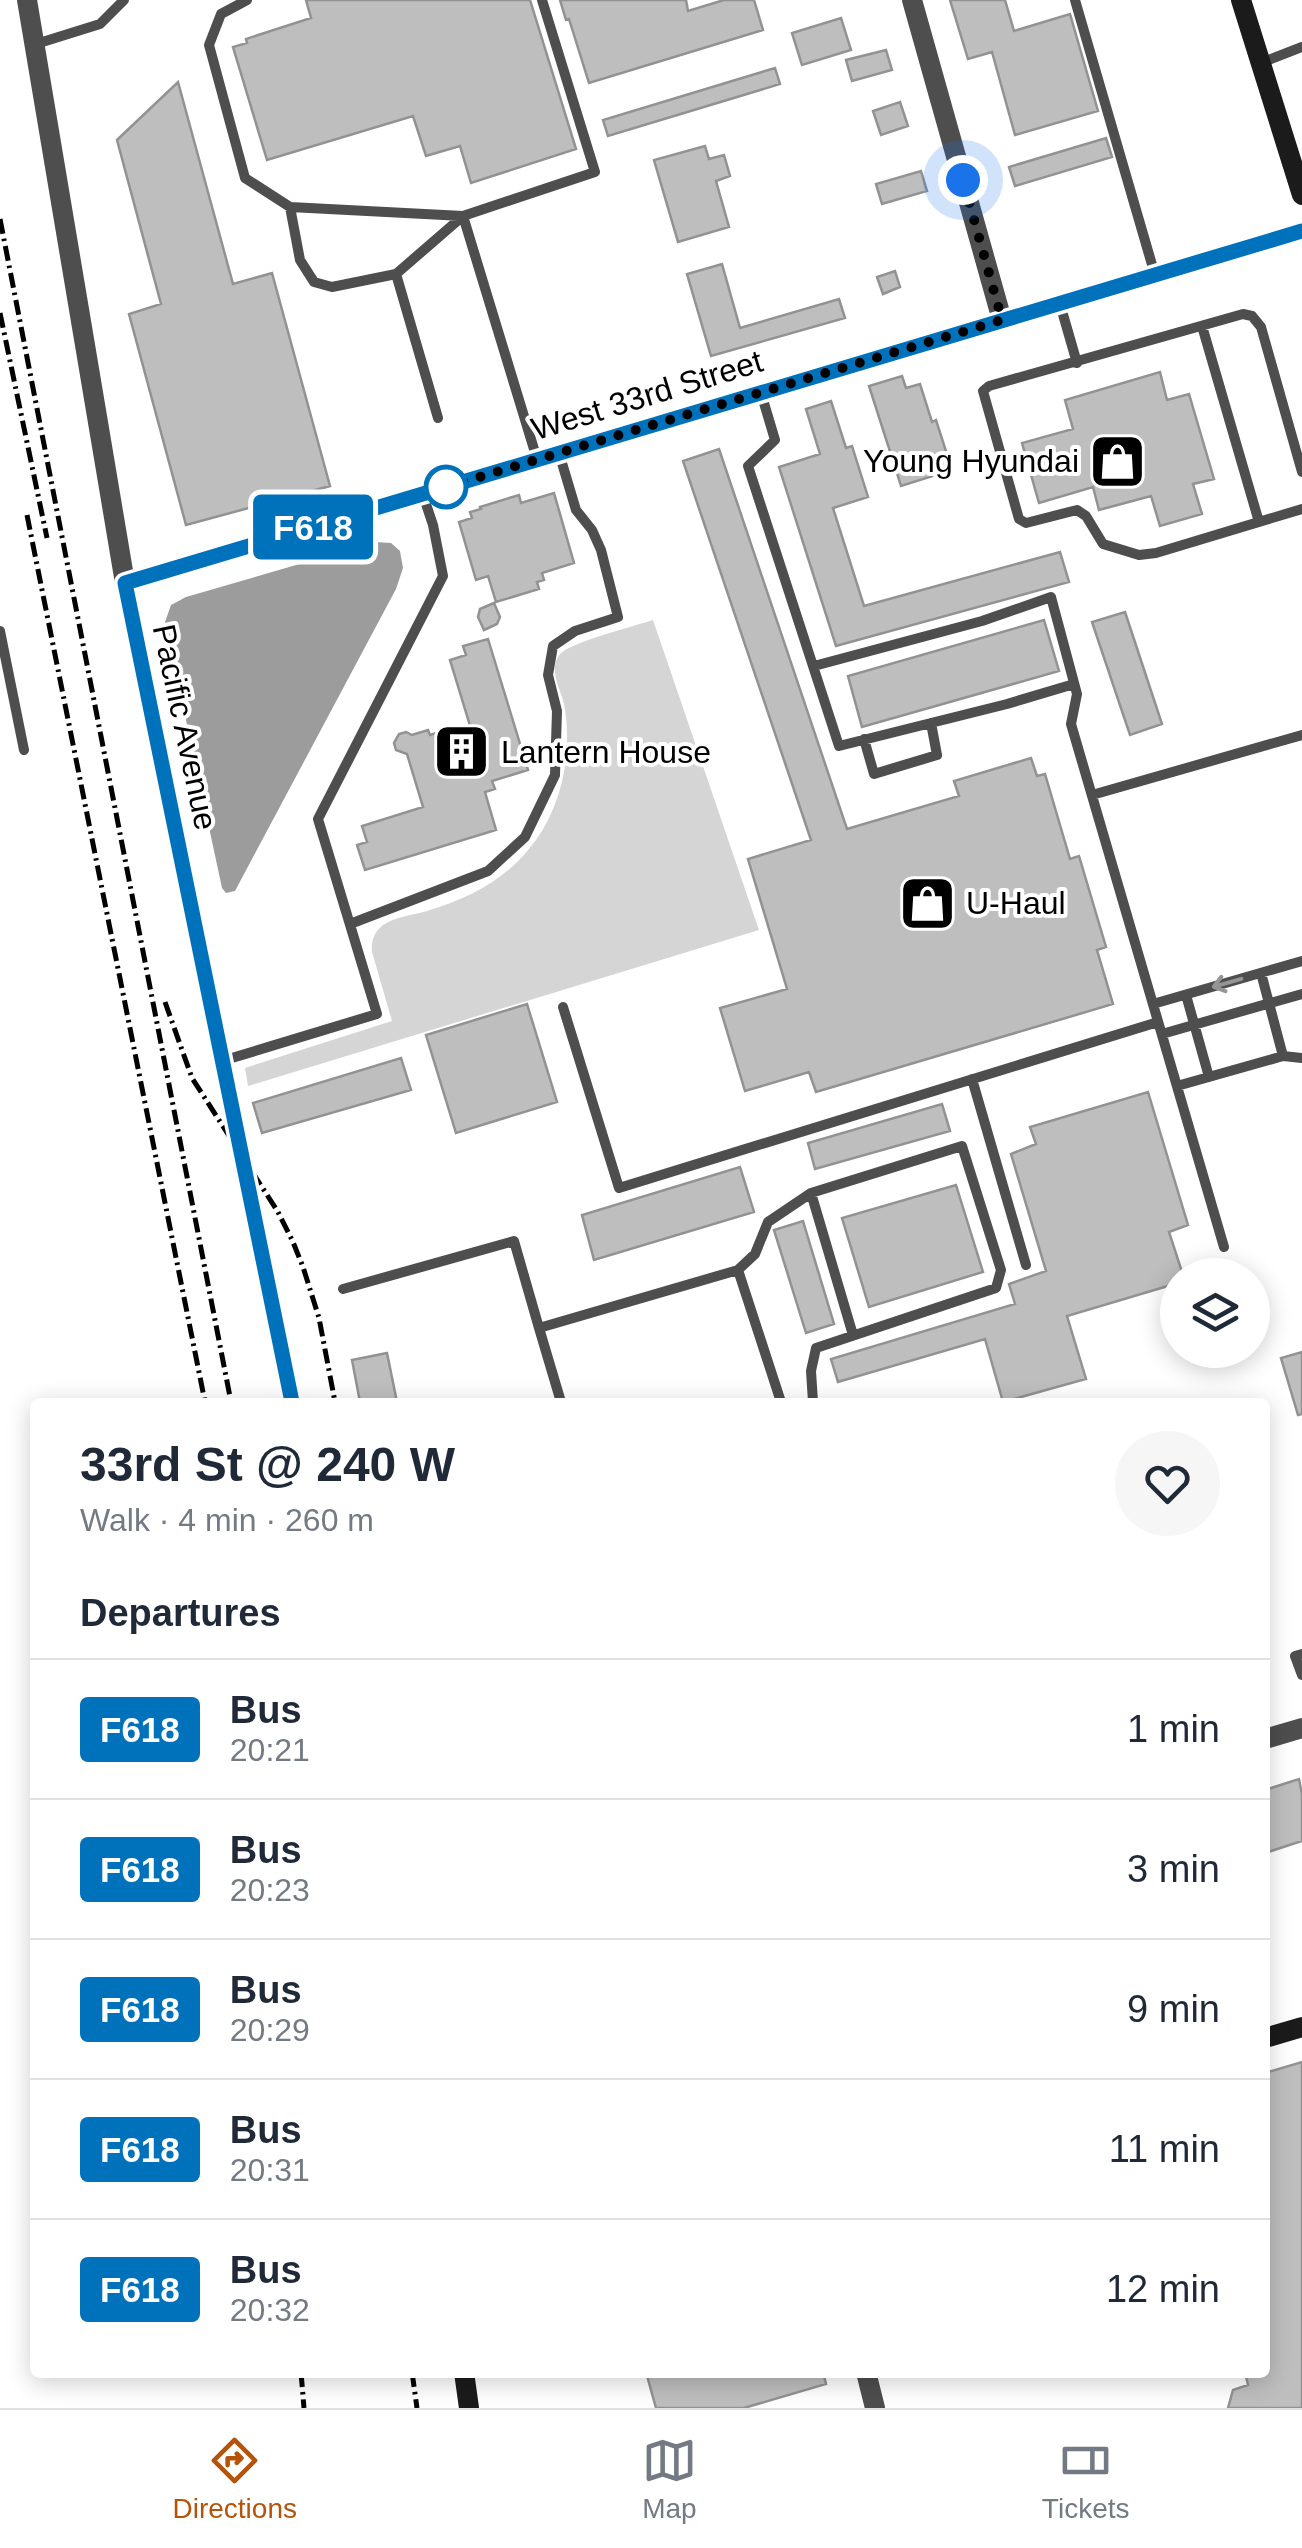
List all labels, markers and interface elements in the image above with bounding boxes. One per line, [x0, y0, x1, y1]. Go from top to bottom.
your location [938, 155, 988, 205]
street label: West 33rd Street [527, 343, 767, 447]
shop icon: Young Hyundai [1088, 431, 1148, 491]
place label: Young Hyundai [863, 443, 1079, 479]
unlabelled marker [425, 466, 467, 508]
line badge: F618 [243, 494, 383, 560]
text: F618 [273, 508, 353, 547]
street label: Pacific Avenue [146, 621, 224, 833]
building icon: Lantern House [432, 722, 492, 782]
place label: Lantern House [501, 734, 711, 770]
shop icon: U-Haul [897, 873, 957, 933]
place label: U-Haul [966, 885, 1066, 921]
one-way arrow [1212, 975, 1244, 993]
map controls [1160, 1258, 1270, 1368]
button: layers [1160, 1258, 1270, 1368]
button: heart [1115, 1431, 1220, 1536]
text: 33rd St @ 240 W [80, 1438, 455, 1491]
text: Walk · 4 min · 260 m [80, 1502, 374, 1538]
text: Departures [80, 1592, 281, 1634]
text: Bus [230, 1689, 302, 1731]
text: 1 min [1127, 1708, 1220, 1750]
text: F618 [100, 1710, 180, 1749]
text: 20:21 [230, 1732, 310, 1768]
text: Bus [230, 1829, 302, 1871]
text: 3 min [1127, 1848, 1220, 1890]
text: F618 [100, 1850, 180, 1889]
text: 20:23 [230, 1872, 310, 1908]
text: Bus [230, 1969, 302, 2011]
text: 9 min [1127, 1988, 1220, 2030]
text: F618 [100, 1990, 180, 2029]
text: 20:29 [230, 2012, 310, 2048]
text: Bus [230, 2109, 302, 2151]
text: 11 min [1109, 2128, 1220, 2170]
text: F618 [100, 2130, 180, 2169]
text: 20:31 [230, 2152, 310, 2188]
text: Bus [230, 2249, 302, 2291]
text: 12 min [1106, 2268, 1220, 2310]
text: F618 [100, 2270, 180, 2309]
text: 20:32 [230, 2292, 310, 2328]
tab: Directions [172, 2433, 297, 2525]
tab: Map [642, 2433, 697, 2525]
tab: Tickets [1042, 2433, 1130, 2525]

